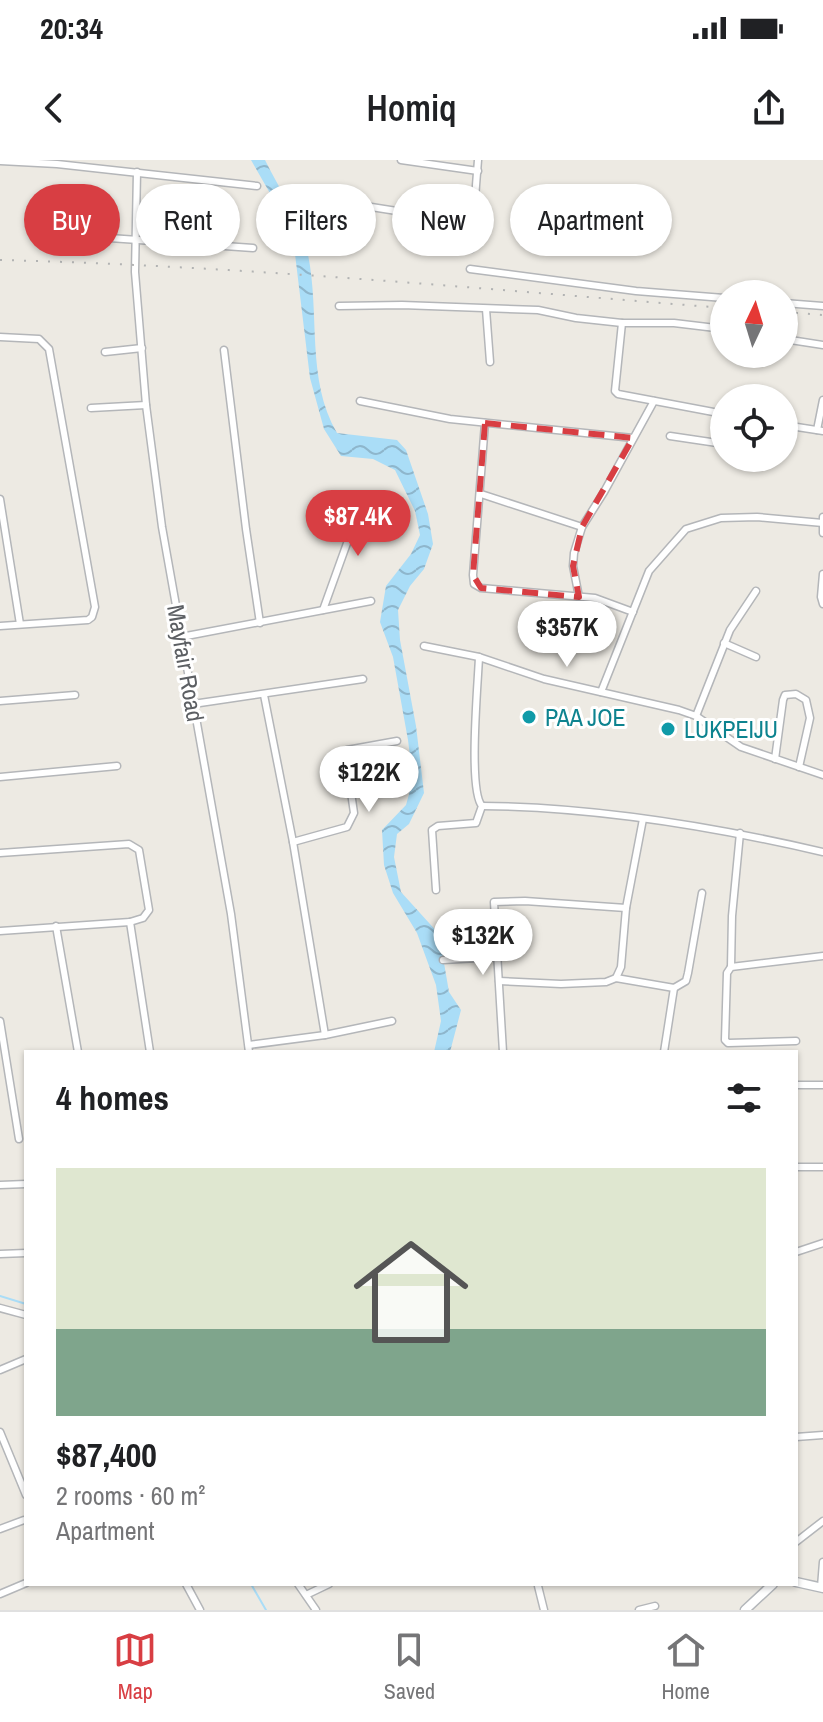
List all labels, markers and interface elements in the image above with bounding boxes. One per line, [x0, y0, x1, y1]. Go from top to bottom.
text: 20:34 [40, 8, 103, 48]
text: Homiq [366, 84, 457, 132]
icon: back [32, 86, 76, 130]
icon: share [747, 86, 791, 130]
chip: Buy [24, 184, 120, 256]
chip: Rent [136, 184, 240, 256]
chip: Filters [256, 184, 376, 256]
chip: New [392, 184, 494, 256]
chip: Apartment [510, 184, 672, 256]
north arrow [710, 280, 798, 368]
map controls [710, 280, 798, 472]
button: locate [710, 384, 798, 472]
pin: $87.4K [293, 490, 423, 558]
text: $87.4K [324, 498, 392, 533]
pin: $357K [511, 601, 623, 669]
street label: Mayfair Road [160, 602, 212, 724]
text: $357K [536, 609, 598, 644]
place label: PAA JOE [545, 701, 626, 733]
marker: PAA JOE [520, 708, 538, 726]
place label: LUKPEIJU [684, 713, 778, 745]
marker: LUKPEIJU [659, 720, 677, 738]
pin: $122K [313, 746, 425, 814]
text: $122K [338, 754, 400, 789]
pin: $132K [427, 909, 539, 977]
text: $132K [452, 917, 514, 952]
text: 4 homes [56, 1075, 169, 1121]
icon: filters [722, 1076, 766, 1120]
icon: home [339, 1220, 483, 1364]
text: $87,400 [56, 1432, 157, 1478]
text: 2 rooms · 60 m² [56, 1478, 205, 1513]
text: Apartment [56, 1513, 154, 1548]
tab: Map [113, 1628, 157, 1706]
tab: Saved [384, 1628, 435, 1706]
tab: Home [662, 1628, 710, 1706]

